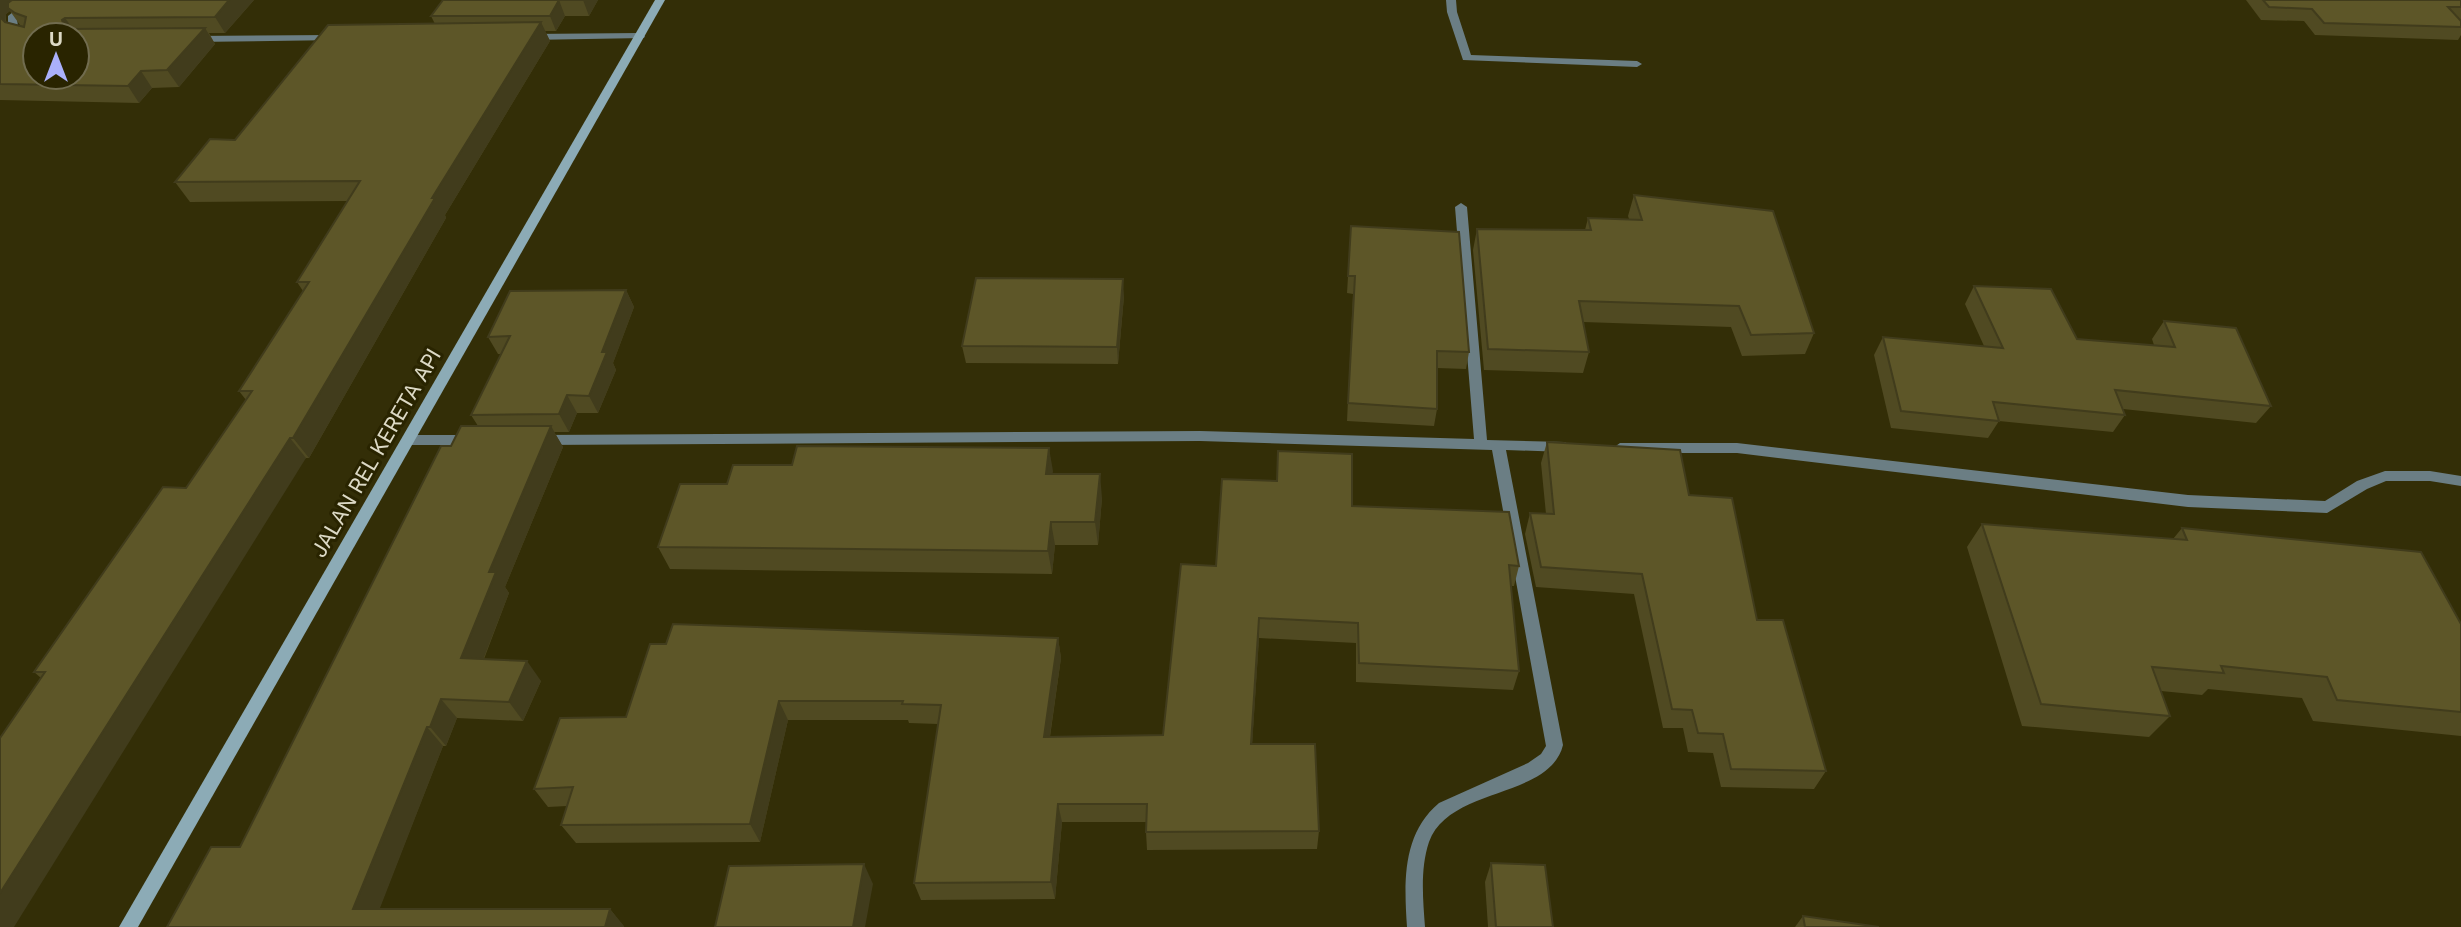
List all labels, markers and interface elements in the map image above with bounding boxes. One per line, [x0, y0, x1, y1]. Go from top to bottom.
north arrow [21, 21, 91, 91]
text: U [49, 28, 63, 51]
street label: JALAN REL KERETA API [306, 344, 446, 562]

